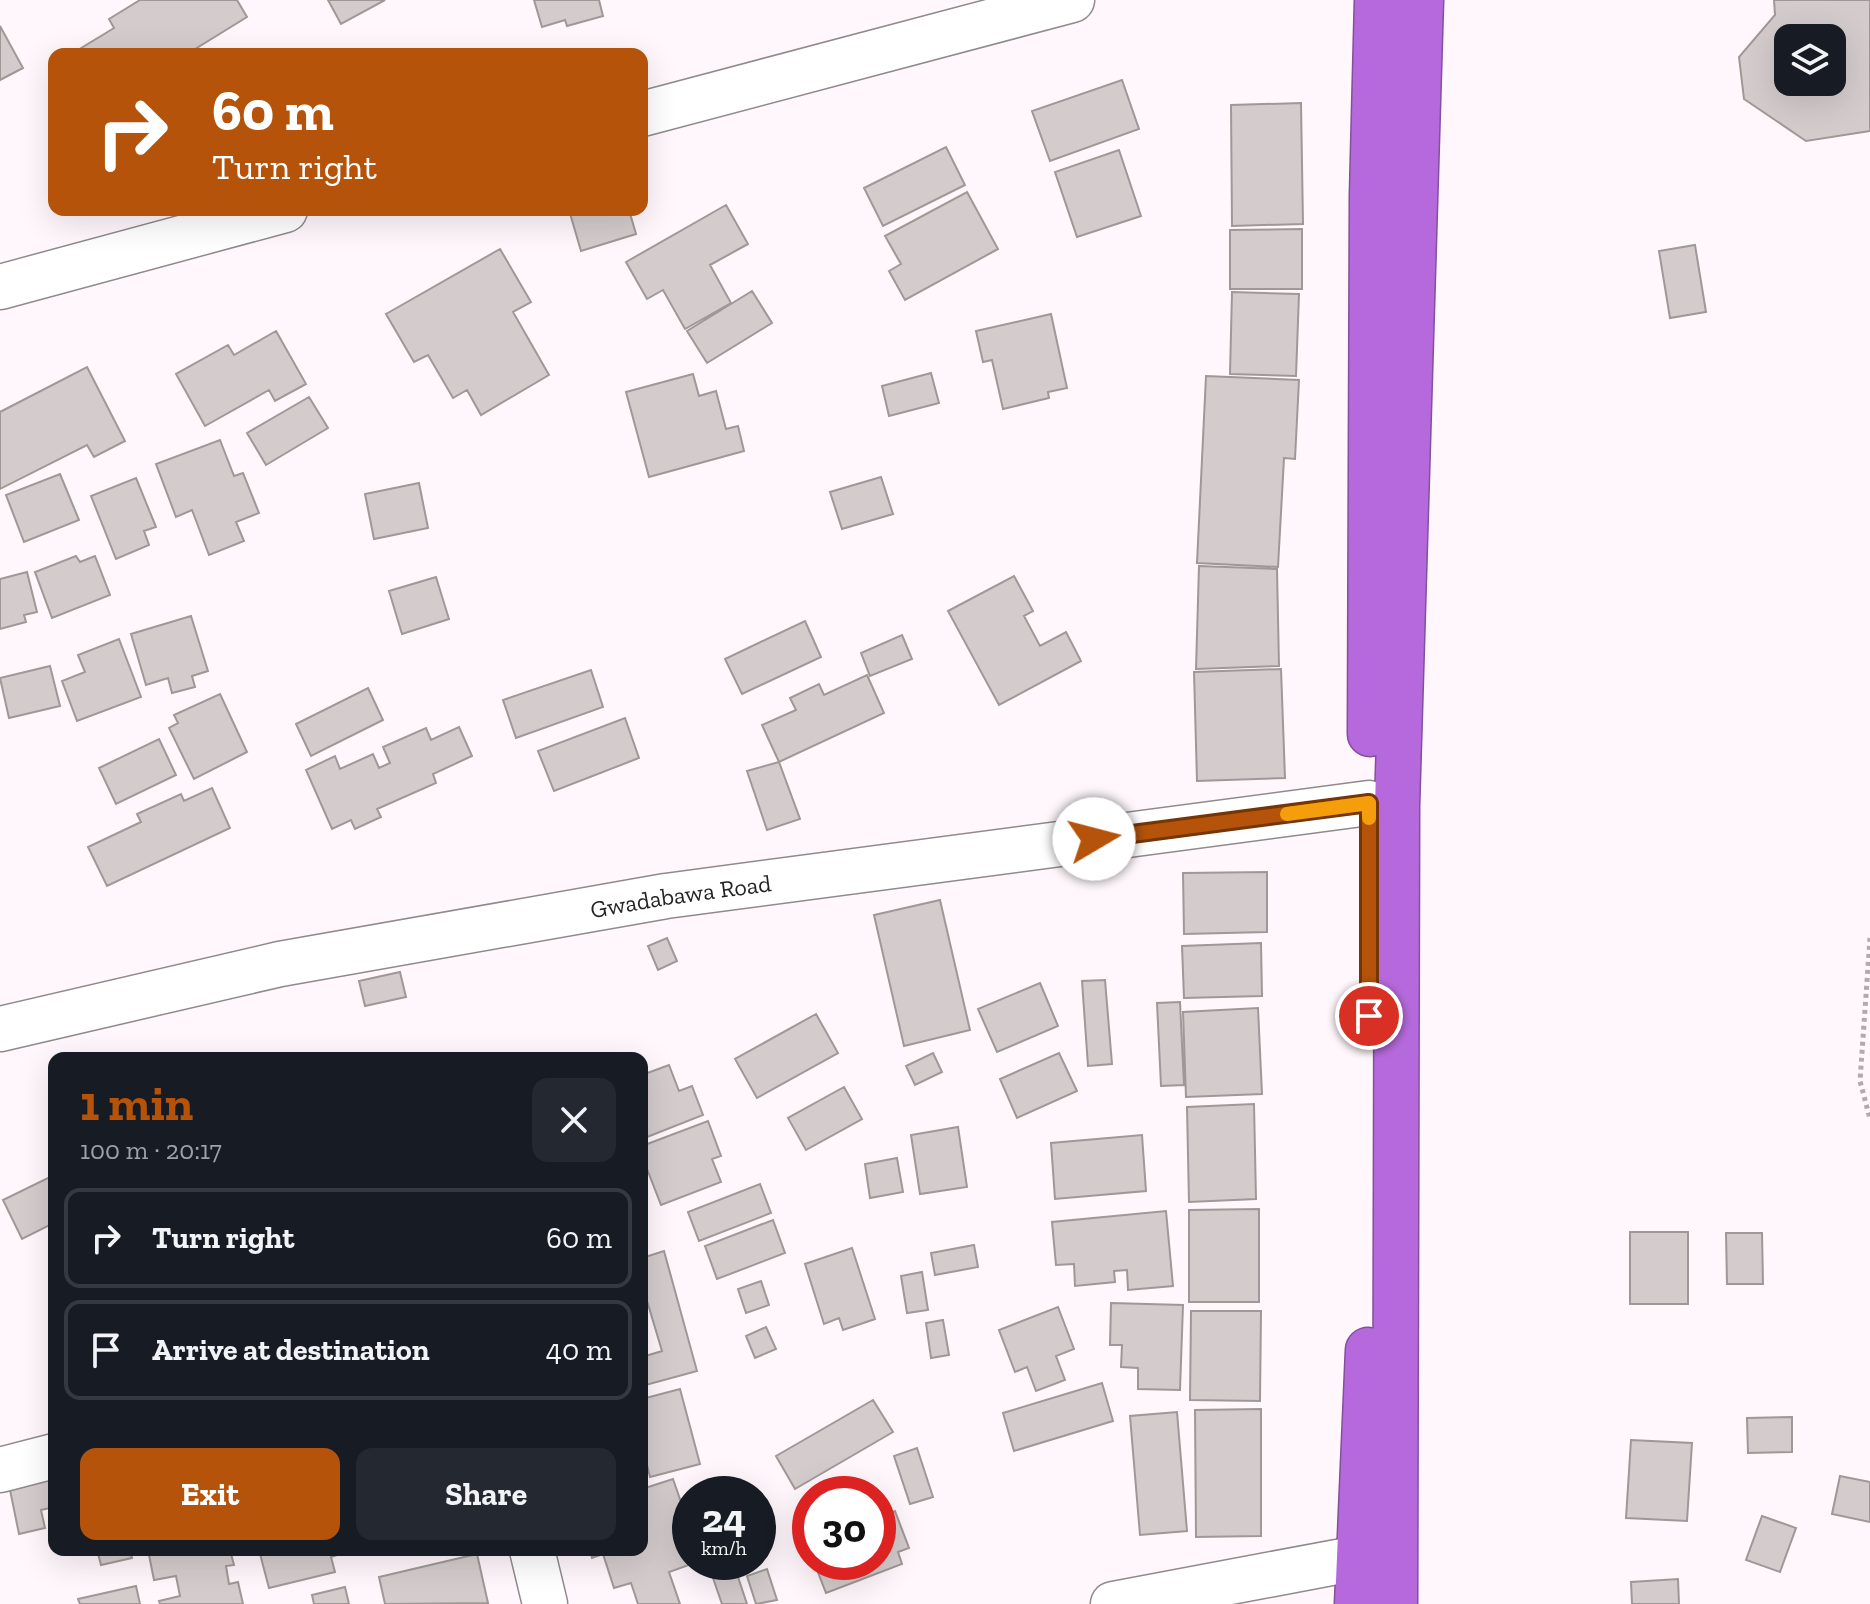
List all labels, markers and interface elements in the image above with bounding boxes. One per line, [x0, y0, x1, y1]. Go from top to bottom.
map controls [1774, 24, 1846, 96]
button: layers [1774, 24, 1846, 96]
text: 60 m [212, 77, 334, 144]
icon: right [80, 80, 184, 184]
text: Turn right [212, 145, 377, 188]
position arrow [1052, 797, 1136, 881]
street label: Gwadabawa Road [588, 868, 773, 924]
pin [1335, 982, 1403, 1050]
icon: arrive [1347, 994, 1391, 1038]
text: 1 min [80, 1075, 193, 1132]
button: close [532, 1078, 616, 1162]
text: 100 m · 20:17 [80, 1134, 222, 1166]
icon: right [84, 1216, 128, 1260]
text: Turn right [152, 1220, 294, 1256]
text: 60 m [546, 1220, 612, 1256]
icon: arrive [84, 1328, 128, 1372]
text: Arrive at destination [152, 1332, 429, 1368]
text: 40 m [546, 1332, 612, 1368]
button: Exit [80, 1448, 340, 1540]
button: Share [356, 1448, 616, 1540]
speed limit sign: 30 [792, 1476, 896, 1580]
text: 24 [702, 1494, 746, 1542]
text: km/h [701, 1536, 747, 1560]

